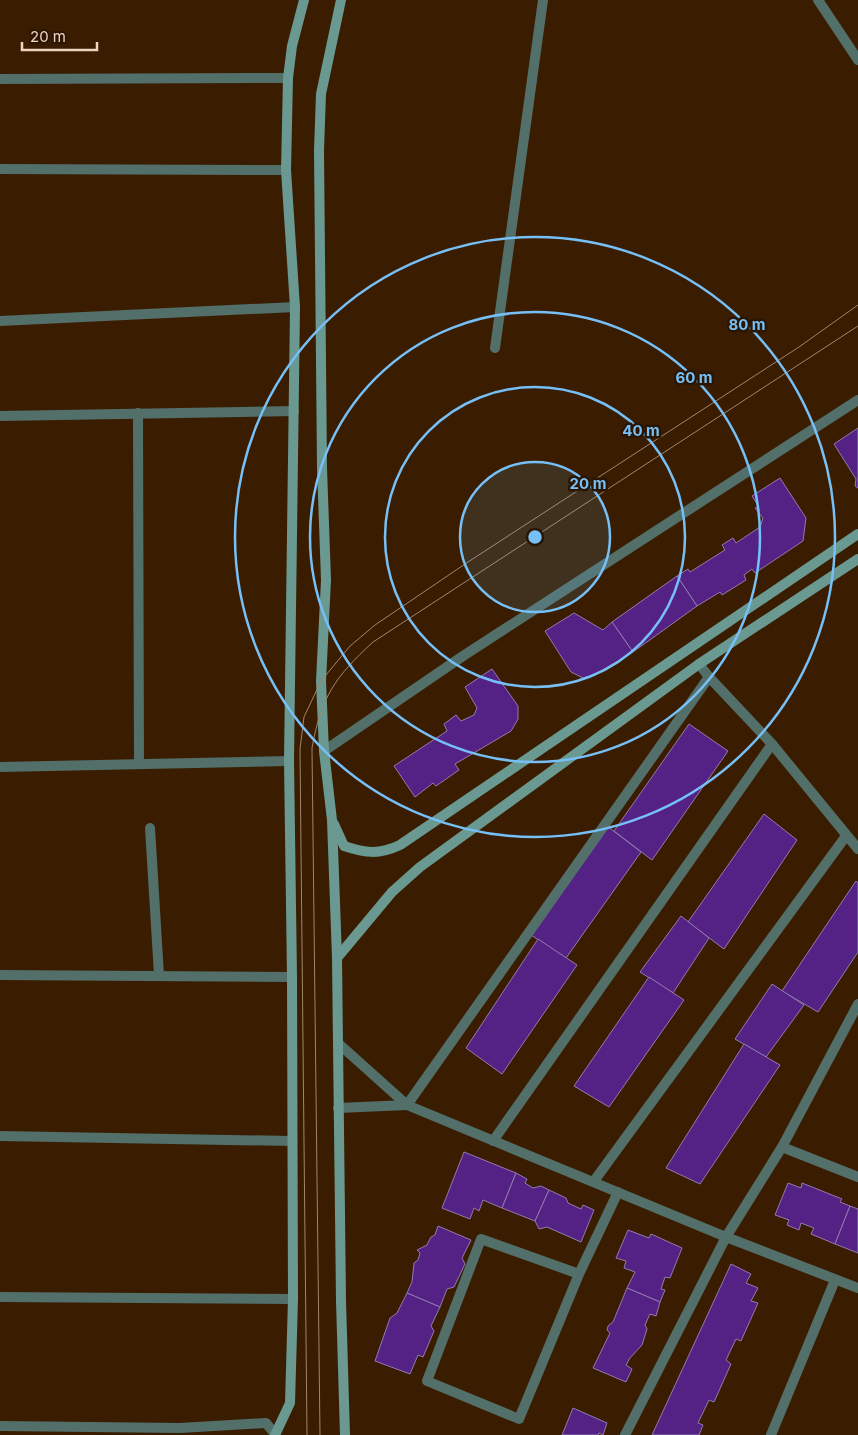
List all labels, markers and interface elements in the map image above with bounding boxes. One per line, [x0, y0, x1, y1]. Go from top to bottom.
scale bar [22, 20, 98, 52]
text: 20 m [30, 27, 66, 46]
text: 80 m [728, 315, 766, 334]
text: 60 m [675, 368, 713, 387]
text: 40 m [622, 421, 660, 440]
text: 20 m [570, 474, 606, 493]
centre of rings [526, 528, 544, 546]

